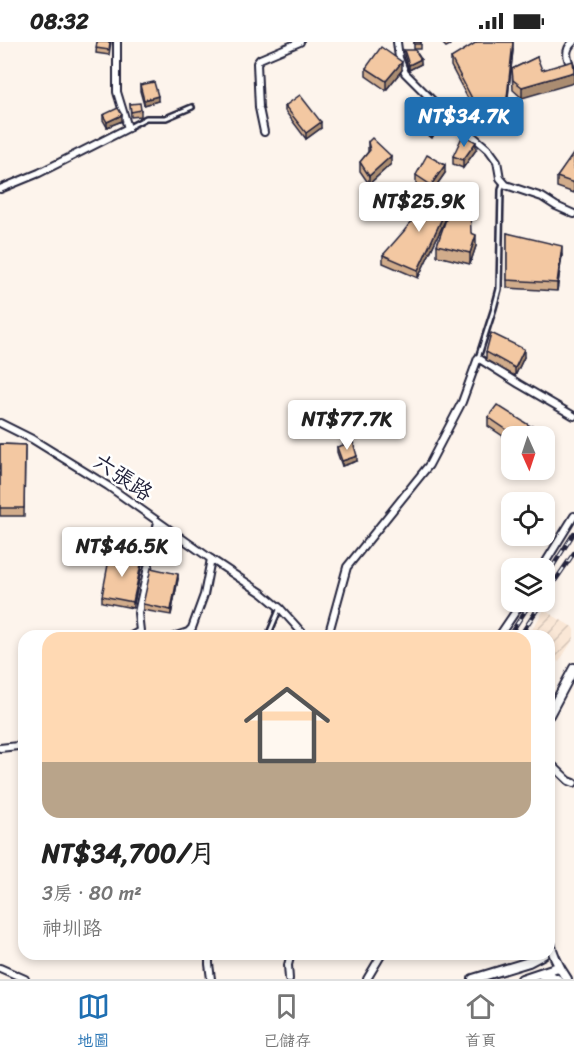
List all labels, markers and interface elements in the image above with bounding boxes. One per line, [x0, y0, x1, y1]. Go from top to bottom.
text: 08:32 [30, 2, 89, 41]
pin: NT$34.7K [402, 97, 526, 148]
text: NT$34.7K [419, 99, 509, 134]
pin: NT$25.9K [357, 182, 481, 233]
text: NT$25.9K [373, 184, 465, 219]
pin: NT$77.7K [285, 400, 409, 451]
text: NT$77.7K [302, 402, 392, 437]
north arrow [501, 426, 555, 480]
map controls [501, 426, 555, 612]
street label: 六張路 [85, 442, 161, 512]
button: locate [501, 492, 555, 546]
pin: NT$46.5K [60, 527, 184, 578]
text: NT$46.5K [76, 529, 168, 564]
button: layers [501, 558, 555, 612]
icon: home [233, 671, 341, 779]
text: NT$34,700/月 [42, 830, 215, 876]
text: 3房 · 80 m² [42, 876, 142, 911]
text: 神圳路 [42, 911, 102, 946]
tab: 地圖 [77, 990, 110, 1055]
tab: 已儲存 [263, 990, 311, 1055]
tab: 首頁 [464, 990, 497, 1055]

